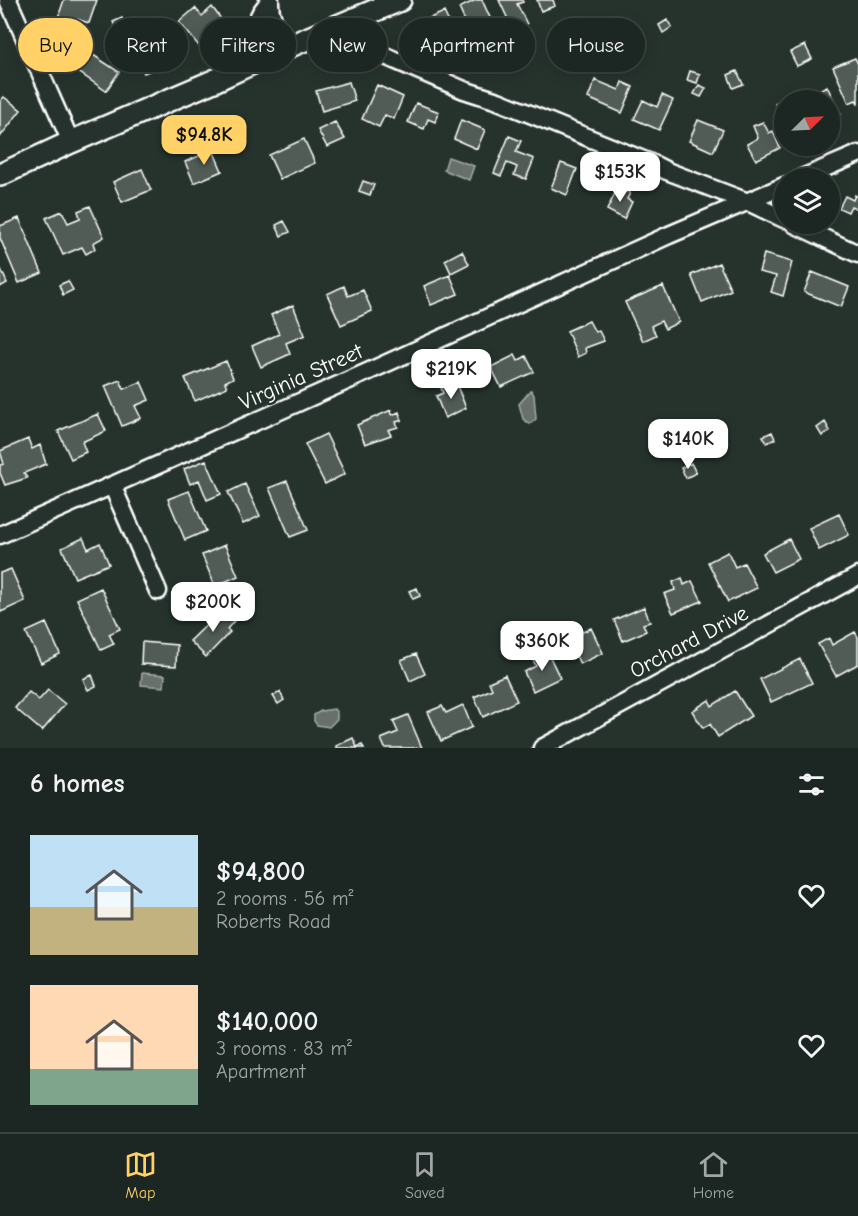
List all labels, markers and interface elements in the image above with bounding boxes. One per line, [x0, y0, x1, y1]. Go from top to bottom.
chip: Buy [18, 18, 93, 72]
chip: Rent [105, 18, 188, 72]
chip: Filters [200, 18, 296, 72]
chip: New [308, 18, 387, 72]
chip: Apartment [399, 18, 535, 72]
chip: House [547, 18, 645, 72]
north arrow [774, 90, 840, 156]
map controls [774, 90, 840, 234]
pin: $94.8K [155, 115, 253, 166]
text: $94.8K [176, 123, 233, 146]
pin: $153K [578, 152, 662, 203]
text: $153K [594, 160, 646, 183]
button: layers [774, 168, 840, 234]
street label: Virginia Street [235, 338, 367, 416]
pin: $219K [409, 349, 493, 400]
text: $219K [425, 357, 477, 380]
pin: $140K [646, 419, 730, 470]
text: $140K [662, 427, 714, 450]
pin: $200K [171, 582, 255, 633]
text: $200K [185, 590, 241, 613]
street label: Orchard Drive [625, 600, 753, 684]
pin: $360K [500, 621, 584, 672]
text: $360K [514, 629, 570, 652]
icon: filters [795, 768, 828, 801]
text: 6 homes [30, 769, 125, 799]
text: $94,800 [216, 857, 305, 887]
icon: home [78, 859, 150, 931]
icon: heart [795, 879, 828, 912]
text: 2 rooms · 56 m² [216, 887, 354, 910]
text: Roberts Road [216, 910, 331, 933]
text: $140,000 [216, 1007, 318, 1037]
icon: home [78, 1009, 150, 1081]
icon: heart [795, 1029, 828, 1062]
text: 3 rooms · 83 m² [216, 1037, 352, 1060]
text: Apartment [216, 1060, 306, 1083]
tab: Map [124, 1148, 157, 1202]
tab: Saved [405, 1148, 445, 1202]
tab: Home [693, 1148, 734, 1202]

